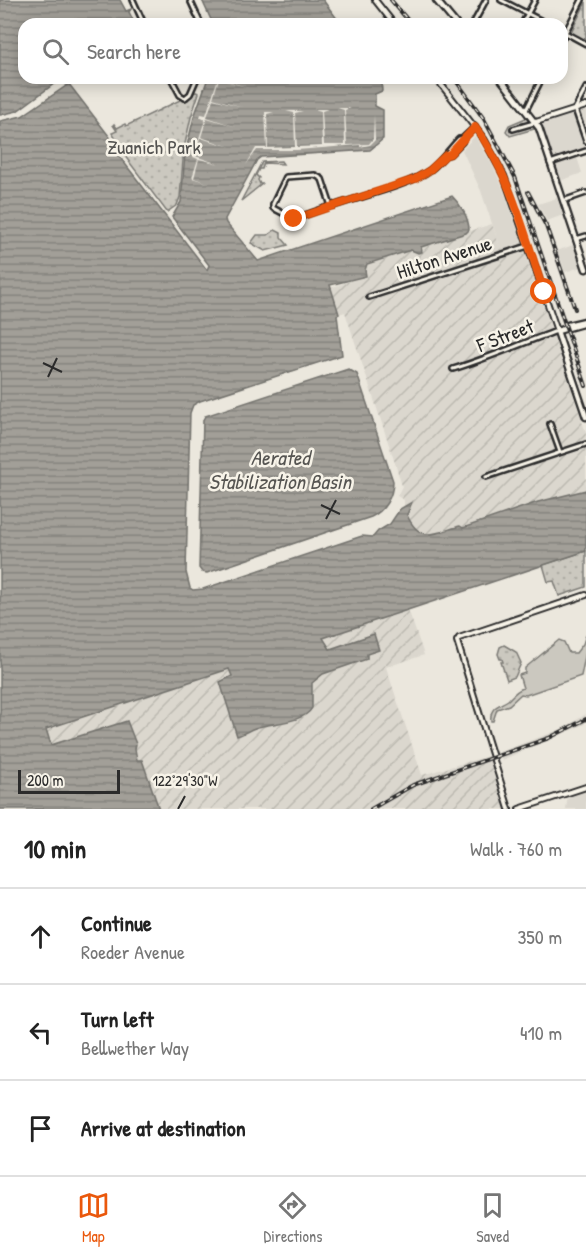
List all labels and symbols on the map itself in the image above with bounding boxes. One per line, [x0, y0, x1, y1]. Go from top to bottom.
park label: Zuanich Park [107, 133, 201, 160]
route end [280, 205, 306, 231]
street label: Hilton Avenue [393, 229, 495, 285]
route start [530, 278, 556, 304]
street label: F Street [472, 311, 538, 358]
water label: Aerated Stabilization Basin [209, 443, 352, 496]
scale bar [18, 767, 120, 794]
text: 122°29'30"W [152, 770, 218, 791]

